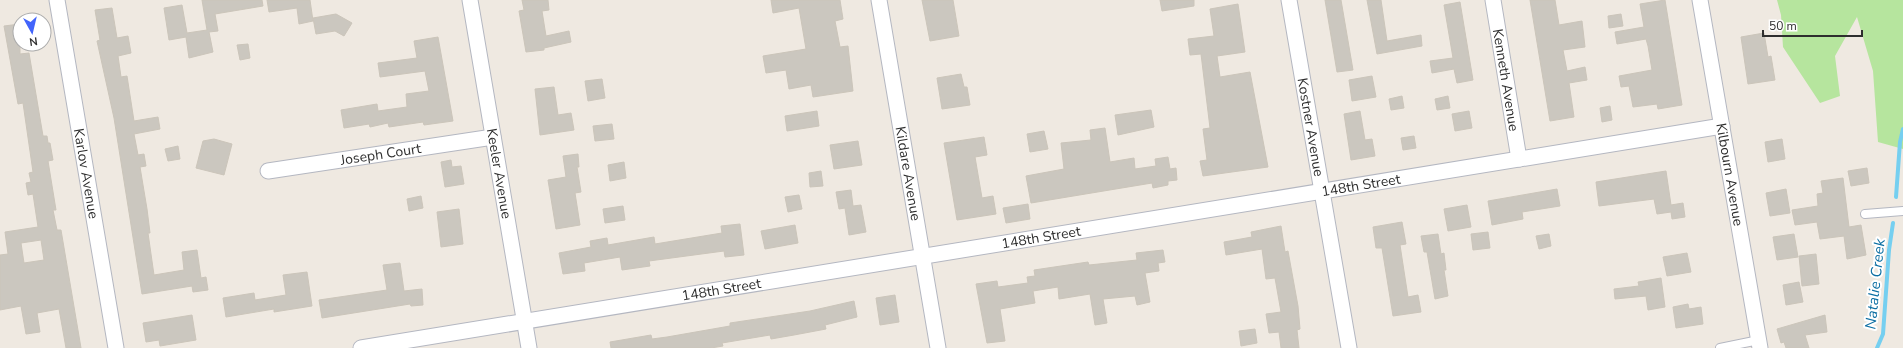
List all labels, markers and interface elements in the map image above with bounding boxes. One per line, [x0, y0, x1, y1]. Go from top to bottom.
north arrow [12, 12, 52, 52]
scale bar [1763, 12, 1862, 38]
text: 50 m [1769, 18, 1797, 34]
street label: Kenneth Avenue [1488, 27, 1524, 133]
text: N [28, 33, 38, 49]
street label: Kostner Avenue [1293, 76, 1329, 178]
street label: Kilbourn Avenue [1712, 121, 1748, 227]
street label: Kildare Avenue [891, 125, 926, 222]
street label: Karlov Avenue [69, 127, 103, 220]
street label: Keeler Avenue [482, 127, 516, 220]
street label: Joseph Court [338, 138, 422, 170]
street label: 148th Street [1320, 169, 1402, 201]
street label: 148th Street [1000, 221, 1082, 253]
water label: Natalie Creek [1860, 237, 1890, 330]
street label: 148th Street [680, 273, 762, 305]

